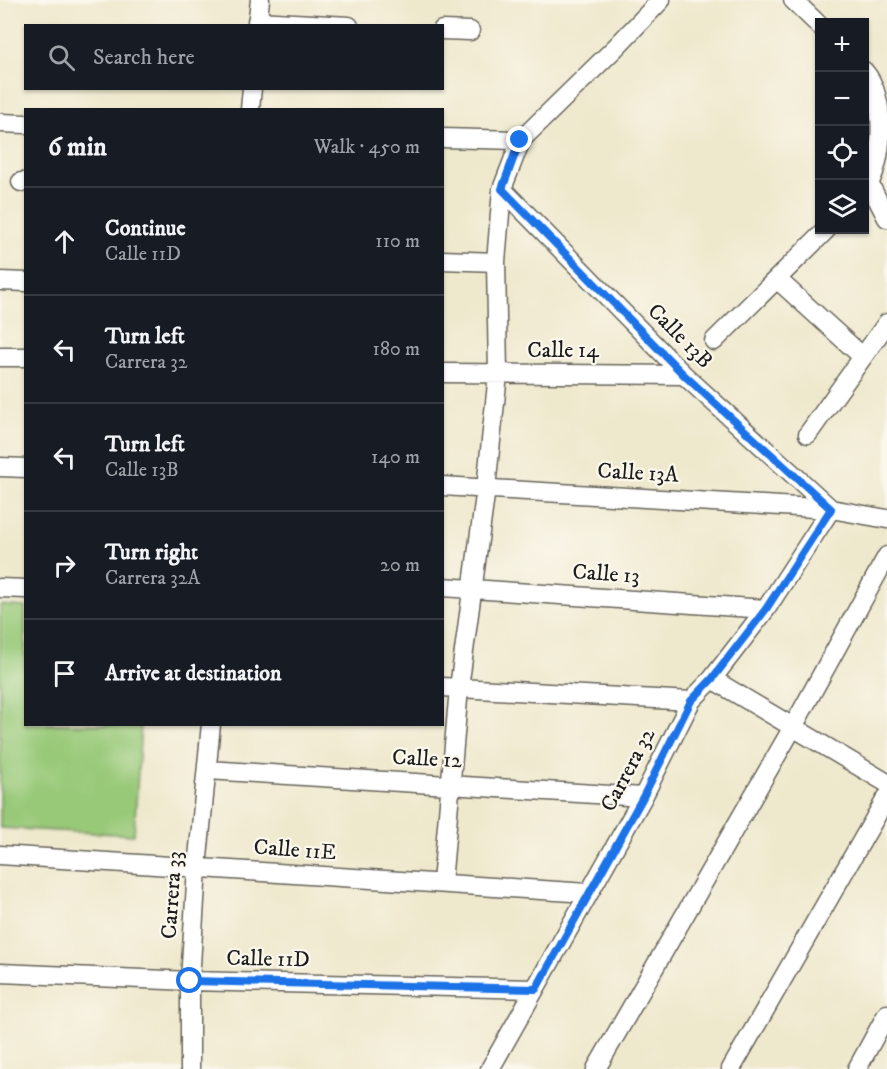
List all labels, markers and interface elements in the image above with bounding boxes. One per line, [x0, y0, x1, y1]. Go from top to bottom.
map controls [815, 18, 869, 234]
button: + [815, 18, 869, 72]
search box [24, 24, 444, 90]
icon: search [45, 41, 78, 74]
text: Search here [93, 44, 195, 71]
button: − [815, 72, 869, 126]
route end [506, 126, 532, 152]
button: locate [815, 126, 869, 180]
text: 6 min [48, 131, 107, 164]
text: Walk · 450 m [314, 135, 420, 160]
button: layers [815, 180, 869, 234]
text: Continue [105, 215, 186, 242]
icon: ahead [48, 225, 81, 258]
text: 110 m [375, 229, 420, 254]
text: Calle 11D [105, 242, 181, 267]
street label: Calle 13B [642, 298, 718, 374]
text: Turn left [105, 323, 185, 350]
icon: left [48, 333, 81, 366]
text: 180 m [373, 337, 420, 362]
street label: Calle 14 [527, 337, 600, 364]
text: Carrera 32 [105, 350, 187, 375]
text: Turn left [105, 431, 185, 458]
icon: left [48, 441, 81, 474]
text: 140 m [371, 445, 420, 470]
street label: Calle 13A [597, 457, 680, 489]
text: Calle 13B [105, 458, 179, 483]
text: Turn right [105, 539, 198, 566]
icon: right [48, 549, 81, 582]
text: 20 m [380, 553, 420, 578]
street label: Calle 13 [572, 558, 640, 590]
text: Carrera 32A [105, 566, 200, 591]
icon: arrive [48, 657, 81, 690]
text: Arrive at destination [105, 660, 282, 687]
street label: Carrera 32 [595, 723, 661, 816]
street label: Calle 12 [391, 744, 463, 774]
street label: Calle 11E [253, 834, 337, 866]
street label: Carrera 33 [155, 850, 189, 940]
street label: Calle 11D [226, 945, 310, 973]
route start [176, 967, 202, 993]

